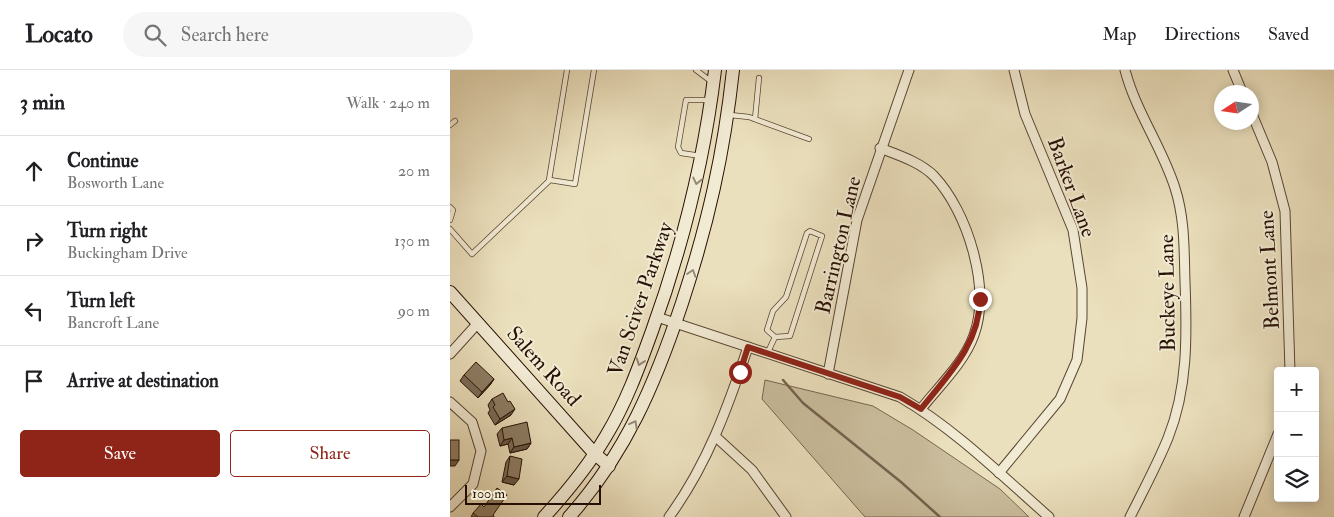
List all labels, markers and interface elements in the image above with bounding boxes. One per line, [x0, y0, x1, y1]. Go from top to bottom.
search box [123, 12, 473, 57]
text: Locato [25, 19, 93, 50]
icon: search [141, 21, 169, 49]
text: Search here [181, 23, 269, 47]
text: Map [1103, 23, 1136, 46]
text: Directions [1164, 23, 1240, 46]
text: Saved [1268, 23, 1309, 46]
north arrow [1214, 85, 1259, 130]
text: 3 min [20, 89, 65, 116]
text: Walk · 240 m [346, 93, 430, 113]
street label: Barker Lane [1041, 134, 1102, 241]
text: Continue [67, 149, 138, 173]
icon: ahead [20, 157, 48, 185]
text: 20 m [398, 161, 430, 181]
text: Bosworth Lane [67, 173, 164, 193]
street label: Barrington Lane [810, 173, 867, 317]
one-way arrow [692, 177, 703, 185]
street label: Belmont Lane [1253, 209, 1286, 330]
street label: Van Sciver Parkway [601, 218, 680, 380]
text: Turn right [67, 219, 147, 243]
icon: right [20, 227, 48, 255]
text: 130 m [394, 231, 430, 251]
street label: Buckeye Lane [1153, 234, 1182, 352]
text: Buckingham Drive [67, 243, 188, 263]
one-way arrow [686, 269, 696, 277]
route end [969, 288, 992, 311]
text: Turn left [67, 289, 135, 313]
icon: left [20, 297, 48, 325]
text: 90 m [398, 301, 430, 321]
text: Bancroft Lane [67, 313, 159, 333]
street label: Salem Road [500, 321, 587, 413]
one-way arrow [636, 358, 646, 366]
route start [729, 361, 752, 384]
icon: arrive [20, 367, 48, 395]
map controls [1274, 367, 1319, 502]
button: + [1274, 367, 1319, 412]
text: Arrive at destination [67, 369, 219, 393]
button: − [1274, 412, 1319, 457]
one-way arrow [628, 421, 638, 430]
button: Save [20, 430, 220, 477]
button: Share [230, 430, 430, 477]
button: layers [1274, 457, 1319, 502]
scale bar [465, 482, 601, 505]
text: 100 m [472, 485, 505, 502]

